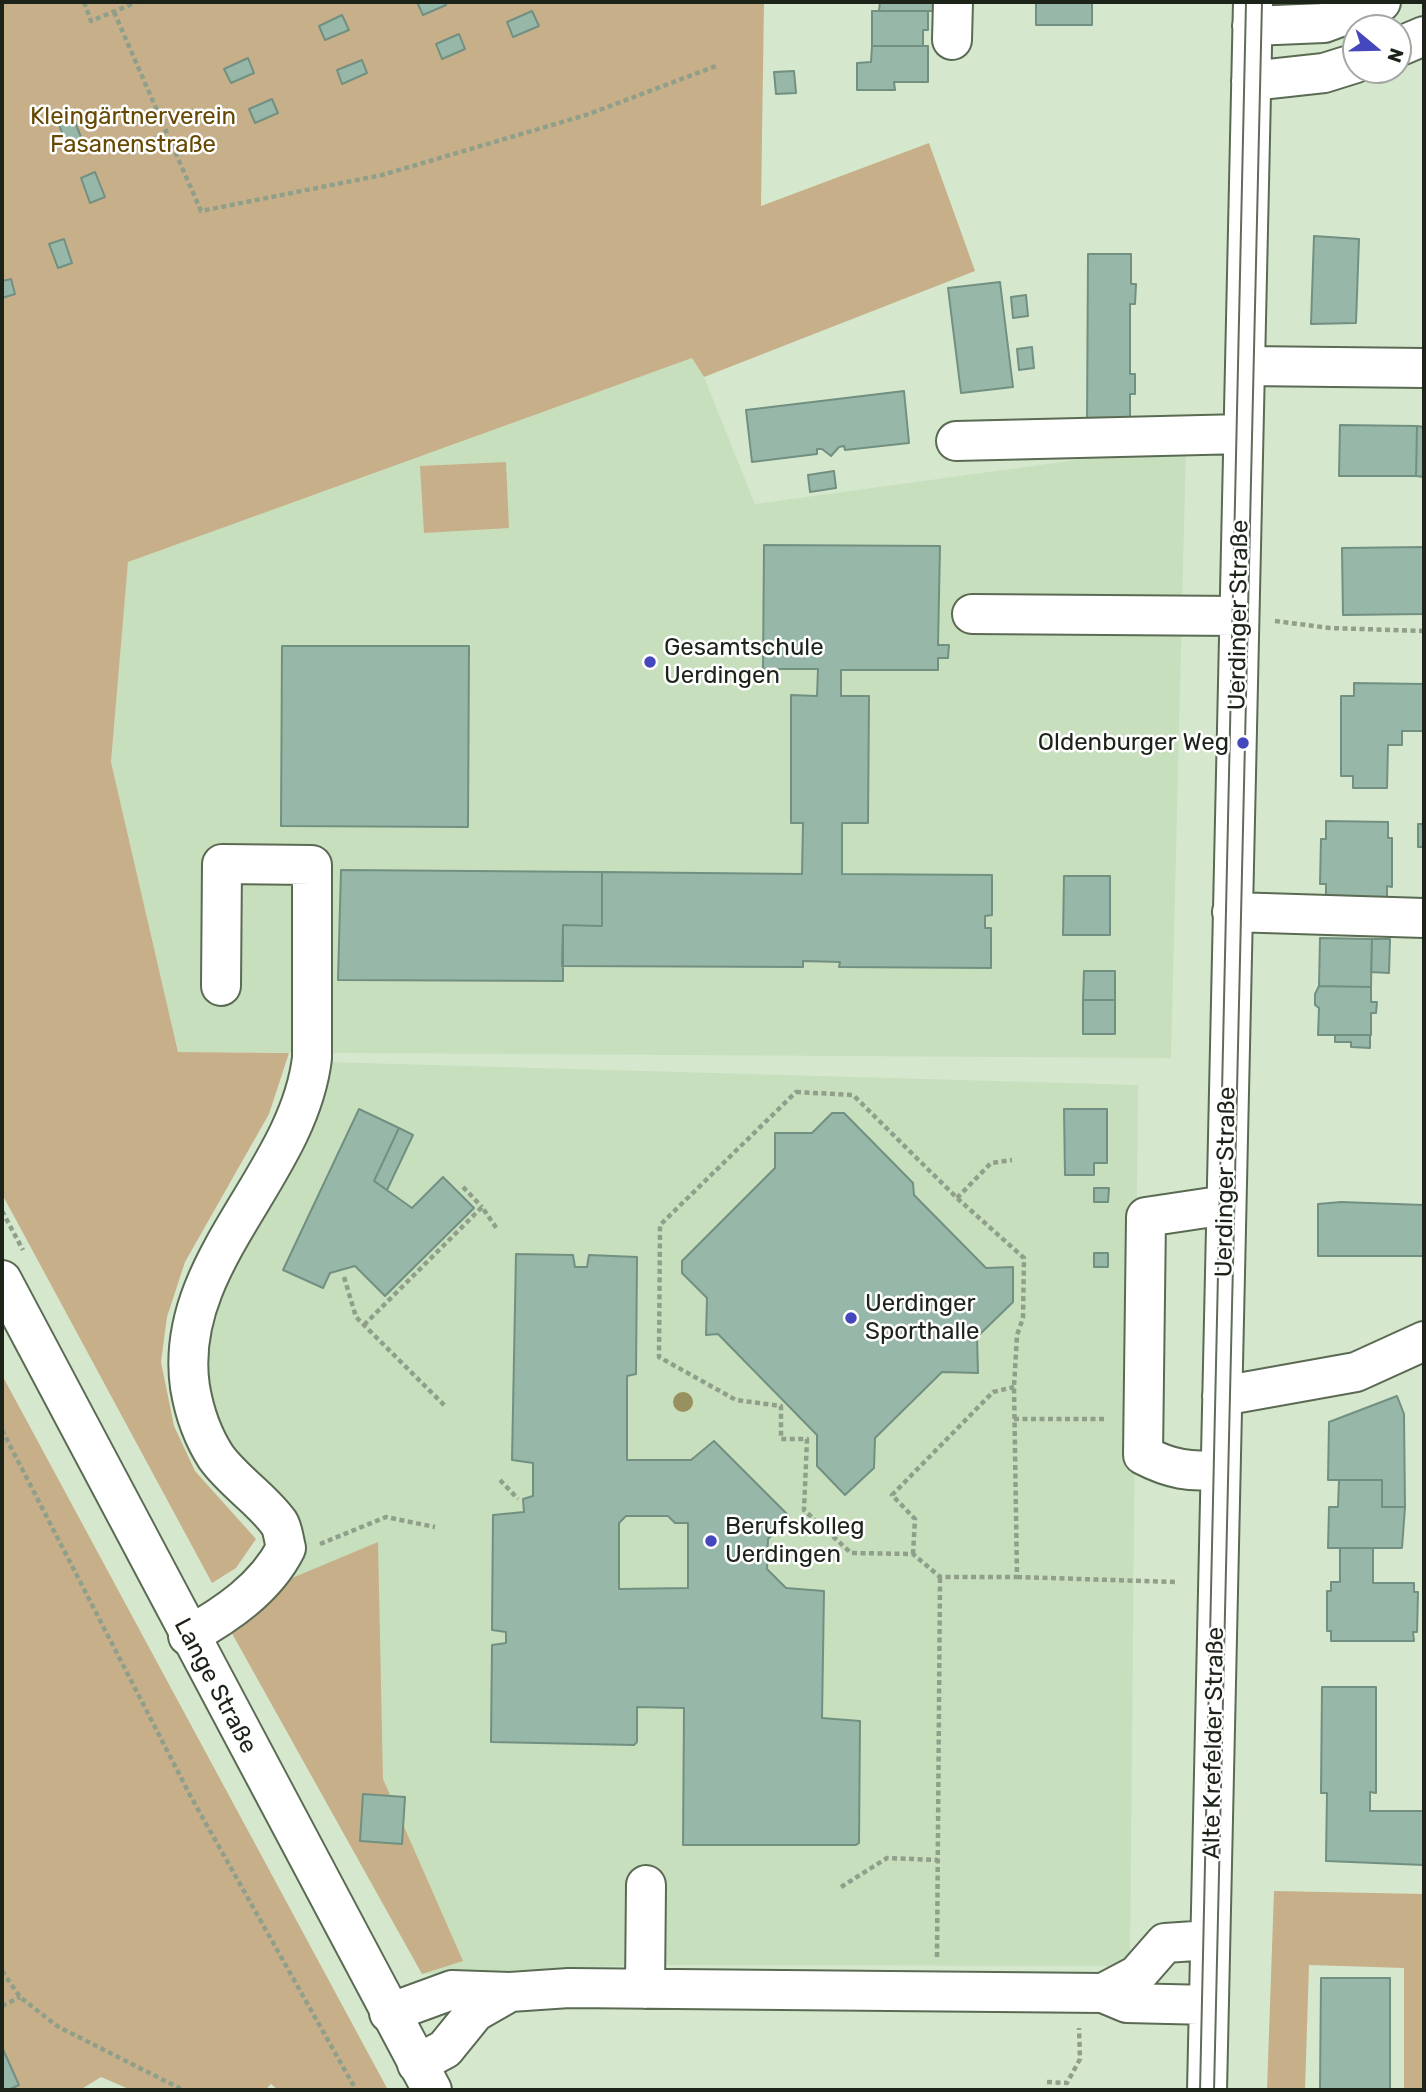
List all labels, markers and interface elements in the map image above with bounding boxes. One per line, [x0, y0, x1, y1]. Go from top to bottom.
north arrow [1342, 14, 1412, 84]
text: N [1382, 45, 1409, 66]
park label: Kleingärtnerverein Fasanenstraße [30, 103, 236, 159]
street label: Uerdinger Straße [1223, 519, 1255, 711]
place label: Gesamtschule Uerdingen [664, 634, 824, 690]
marker: Gesamtschule Uerdingen [642, 654, 658, 670]
place label: Oldenburger Weg [1038, 729, 1229, 757]
marker: Oldenburger Weg [1235, 735, 1251, 751]
street label: Uerdinger Straße [1210, 1086, 1242, 1278]
place label: Uerdinger Sporthalle [865, 1290, 979, 1346]
marker: Uerdinger Sporthalle [843, 1310, 859, 1326]
place label: Berufskolleg Uerdingen [725, 1513, 865, 1569]
marker: Berufskolleg Uerdingen [703, 1533, 719, 1549]
street label: Lange Straße [167, 1613, 263, 1759]
street label: Alte Krefelder Straße [1198, 1627, 1230, 1859]

